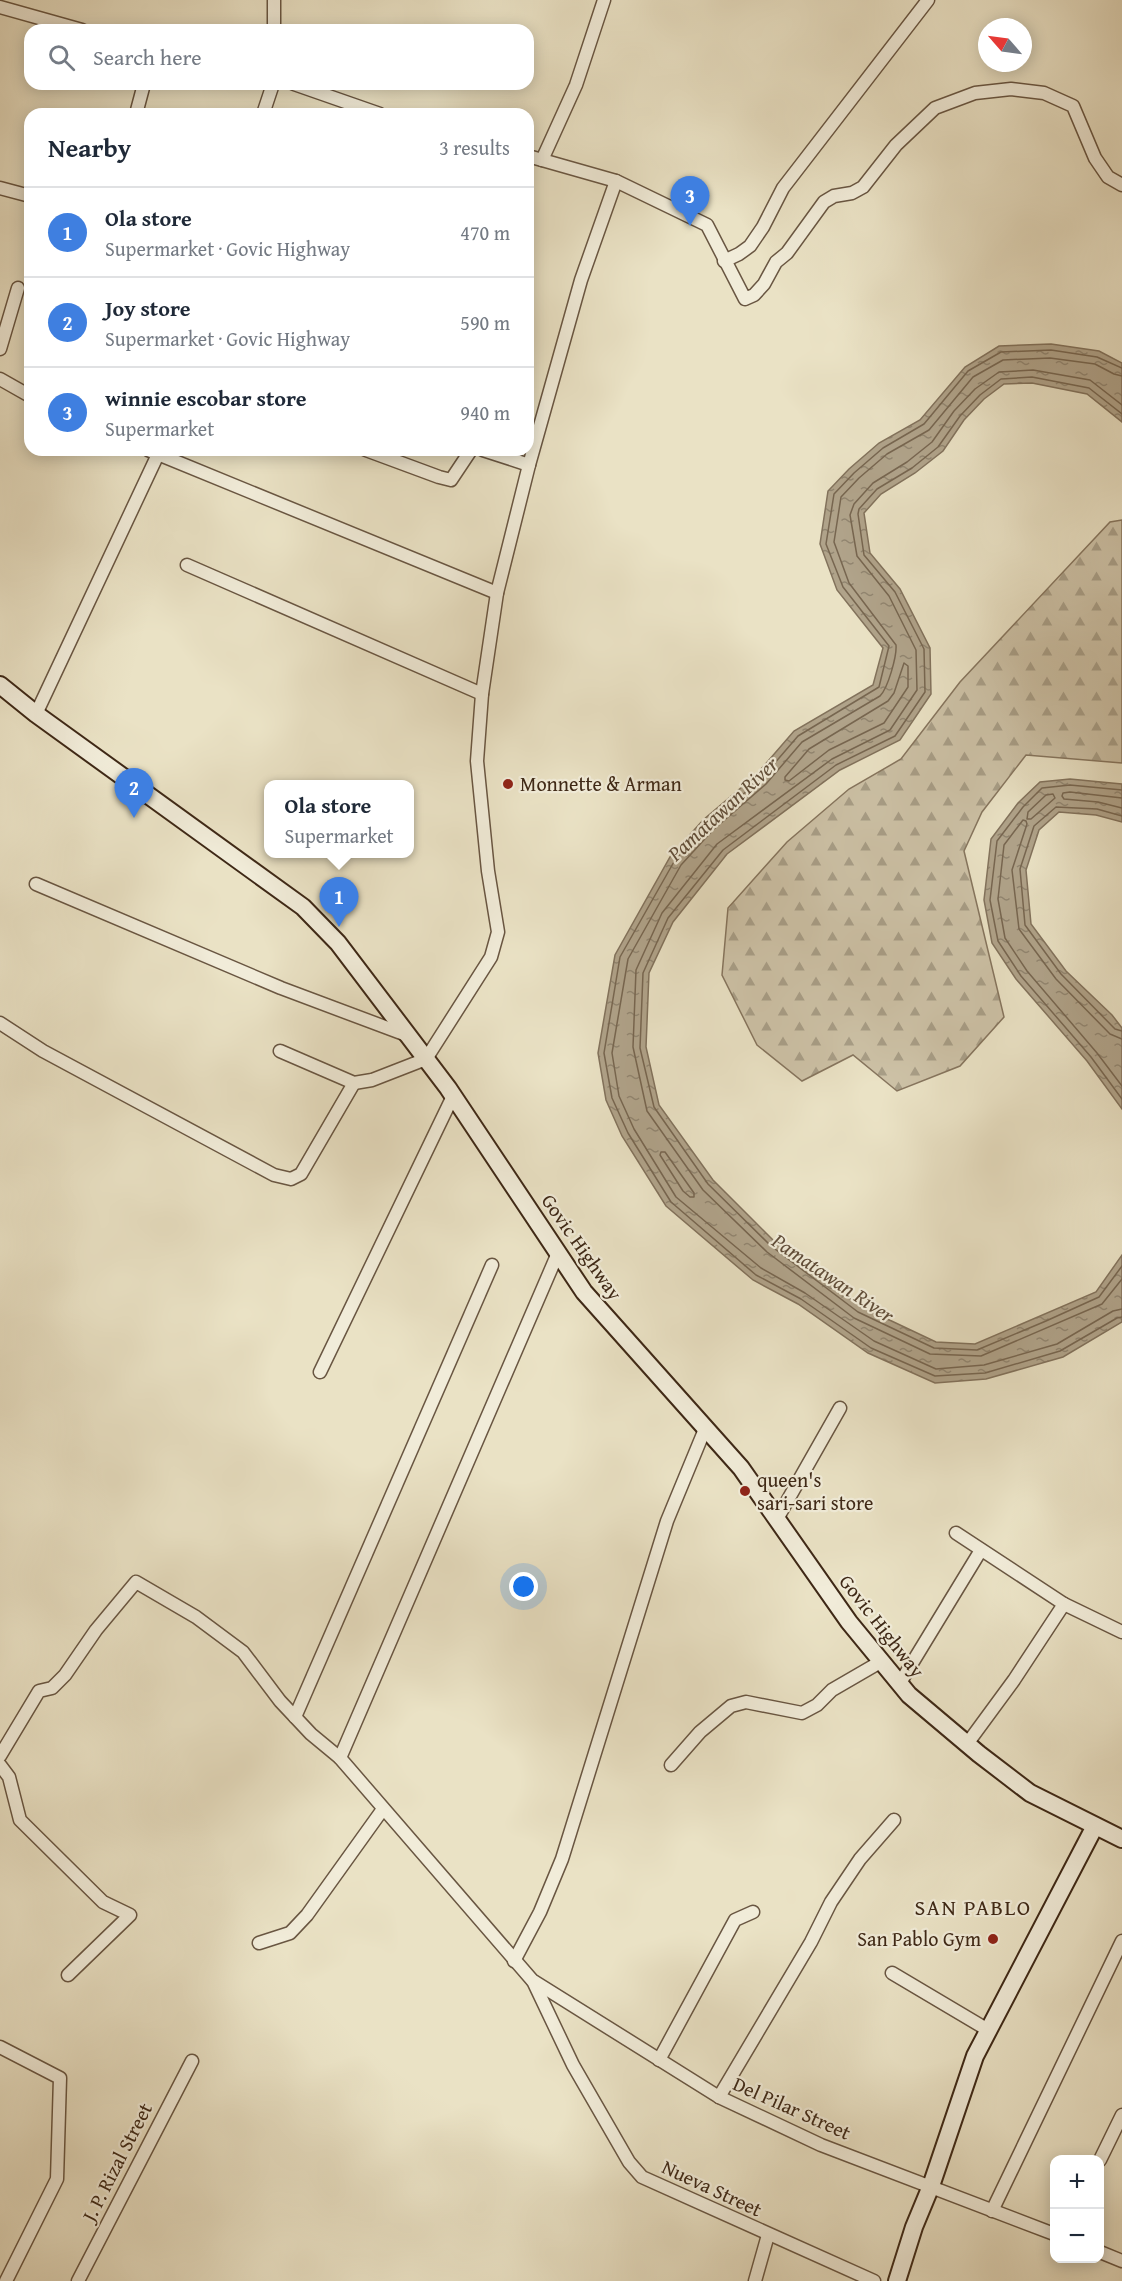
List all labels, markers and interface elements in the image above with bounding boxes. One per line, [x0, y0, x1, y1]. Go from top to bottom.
north arrow [978, 18, 1032, 72]
search box [24, 24, 534, 90]
icon: search [45, 41, 78, 74]
text: Search here [93, 41, 202, 73]
text: Nearby [48, 128, 131, 167]
text: 3 results [439, 133, 510, 162]
pin: 3 [670, 176, 710, 226]
text: Ola store [105, 202, 192, 234]
text: 1 [62, 218, 73, 247]
text: 470 m [460, 218, 510, 247]
text: Supermarket · Govic Highway [105, 234, 350, 263]
text: Joy store [105, 292, 190, 324]
text: 2 [62, 308, 73, 337]
text: 590 m [460, 308, 510, 337]
text: Supermarket · Govic Highway [105, 324, 350, 353]
text: winnie escobar store [105, 382, 307, 414]
text: 3 [62, 398, 73, 427]
text: 940 m [460, 398, 510, 427]
text: Supermarket [105, 414, 214, 443]
water label: Pamatawan River [660, 748, 786, 869]
pin: 2 [114, 768, 154, 818]
place label: Monnette & Arman [520, 769, 682, 798]
marker: Monnette & Arman [501, 777, 515, 791]
popup [264, 780, 414, 858]
text: Ola store [284, 789, 371, 821]
text: Supermarket [284, 821, 394, 850]
pin: 1 [320, 878, 358, 927]
street label: Govic Highway [535, 1188, 630, 1306]
water label: Pamatawan River [765, 1225, 902, 1331]
place label: queen's sari-sari store [757, 1465, 873, 1517]
marker: queen's sari-sari store [738, 1484, 752, 1498]
street label: Govic Highway [833, 1568, 932, 1683]
your location [509, 1572, 538, 1601]
district label: SAN PABLO [914, 1891, 1032, 1923]
place label: San Pablo Gym [857, 1924, 982, 1953]
marker: San Pablo Gym [986, 1932, 1000, 1946]
street label: Del Pilar Street [729, 2069, 856, 2146]
street label: J. P. Rizal Street [73, 2097, 159, 2229]
street label: Nueva Street [657, 2152, 767, 2223]
map controls [1050, 2155, 1104, 2263]
button: + [1050, 2155, 1104, 2209]
button: − [1050, 2209, 1104, 2263]

